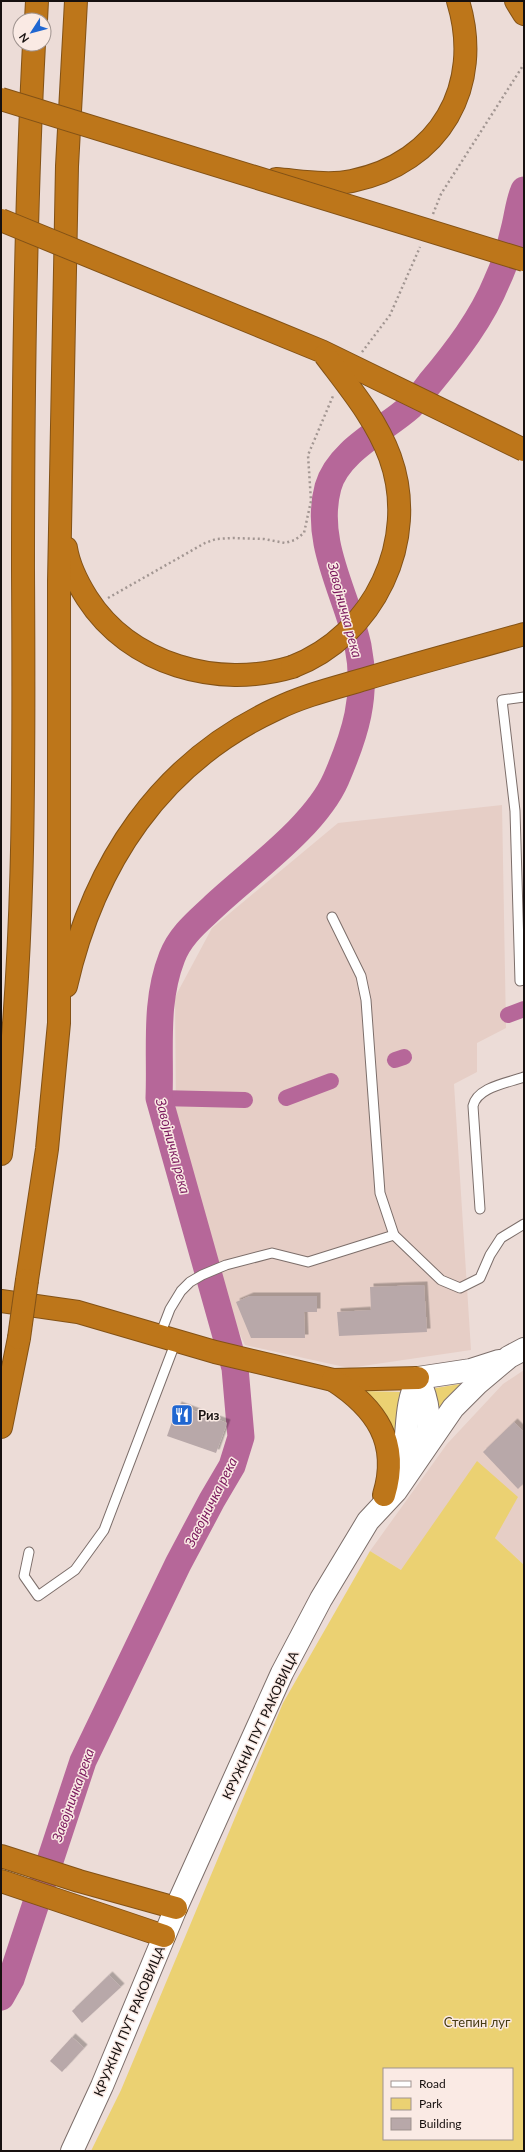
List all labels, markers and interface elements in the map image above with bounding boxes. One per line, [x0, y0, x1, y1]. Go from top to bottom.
north arrow [12, 12, 52, 52]
text: N [16, 31, 31, 45]
water label: Завојничка река [324, 559, 366, 659]
water label: Завојничка река [152, 1095, 194, 1195]
restaurant icon: Риз [169, 1402, 195, 1428]
place label: Риз [198, 1407, 220, 1423]
water label: Завојничка река [180, 1454, 240, 1550]
street label: КРУЖНИ ПУТ РАКОВИЦА [219, 1648, 302, 1802]
water label: Завојничка река [47, 1746, 97, 1845]
street label: КРУЖНИ ПУТ РАКОВИЦА [90, 1943, 168, 2099]
park label: Степин луг [444, 2014, 511, 2030]
legend [383, 2068, 513, 2140]
text: Road [419, 2076, 446, 2091]
text: Park [419, 2096, 443, 2111]
text: Building [419, 2116, 462, 2131]

